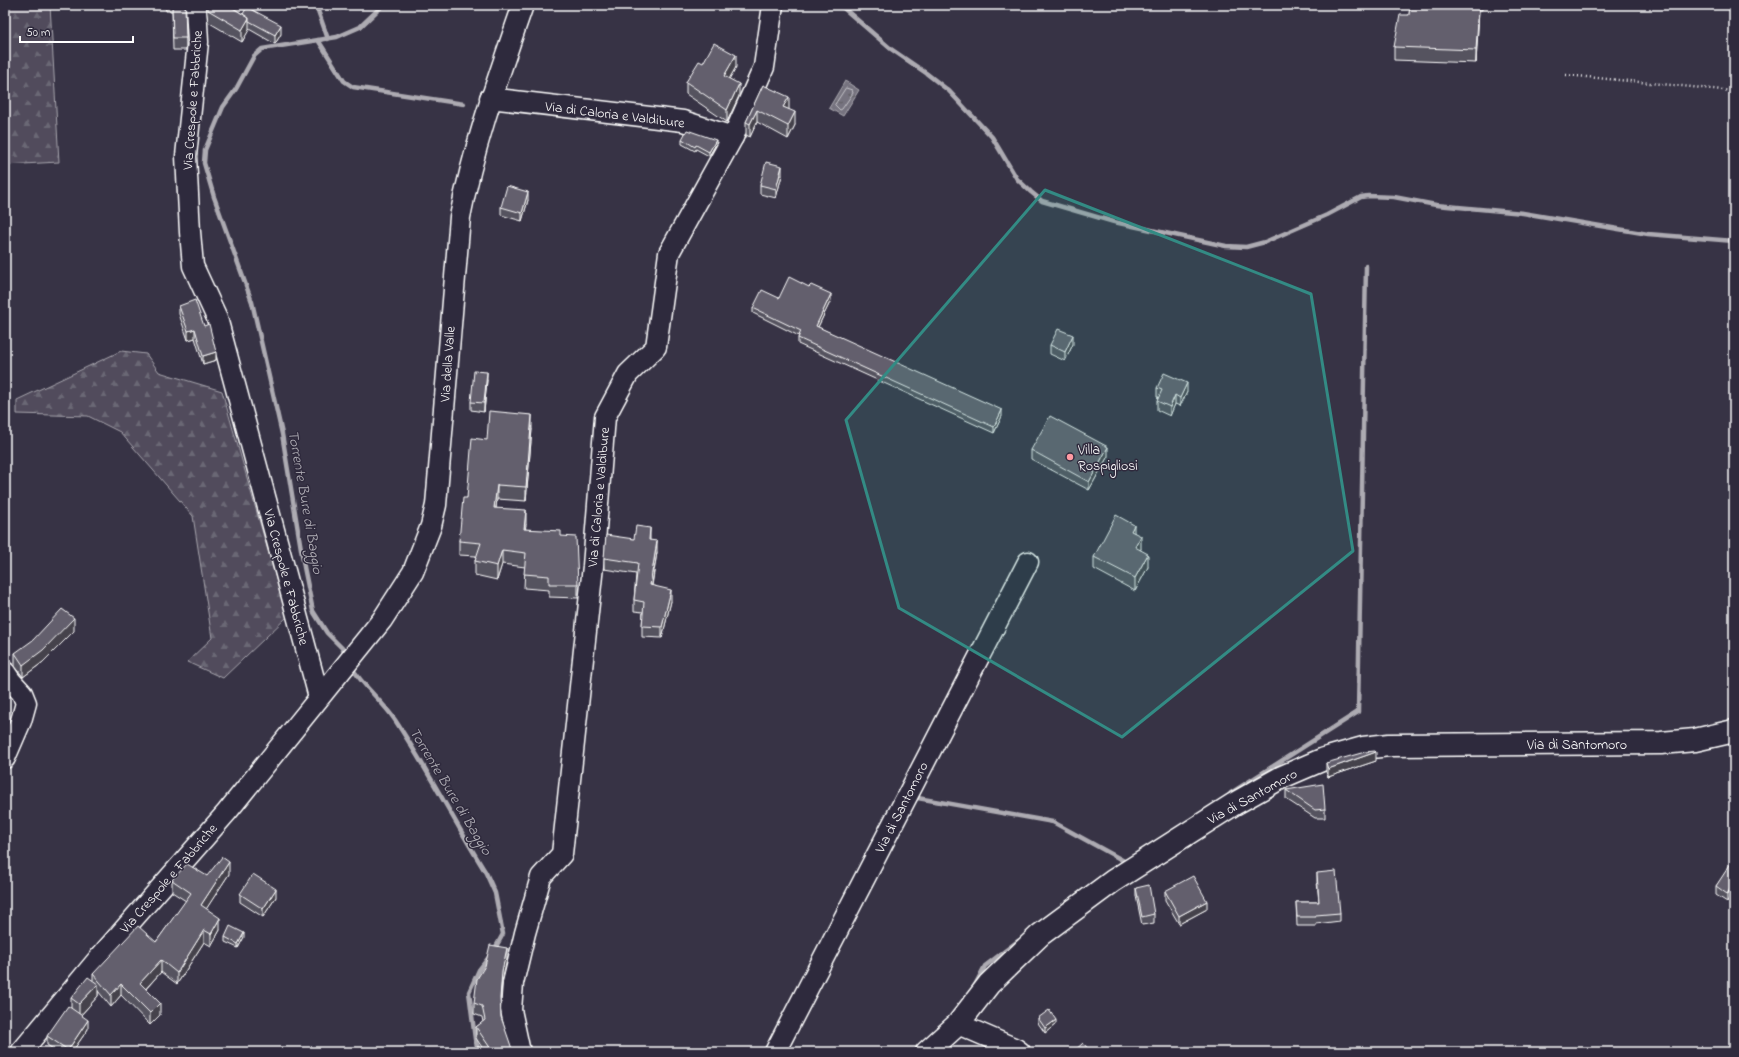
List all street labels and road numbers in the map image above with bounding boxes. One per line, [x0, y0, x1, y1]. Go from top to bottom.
street label: Via Crespole e Fabbriche [178, 29, 209, 171]
street label: Via di Caloria e Valdibure [543, 96, 686, 135]
street label: Via della Valle [435, 325, 462, 404]
street label: Via di Caloria e Valdibure [583, 426, 616, 569]
street label: Via Crespole e Fabbriche [257, 506, 314, 648]
street label: Via di Santomoro [1526, 735, 1627, 756]
street label: Via di Santomoro [870, 758, 934, 858]
street label: Via di Santomoro [1203, 764, 1302, 831]
street label: Via Crespole e Fabbriche [115, 819, 223, 939]

